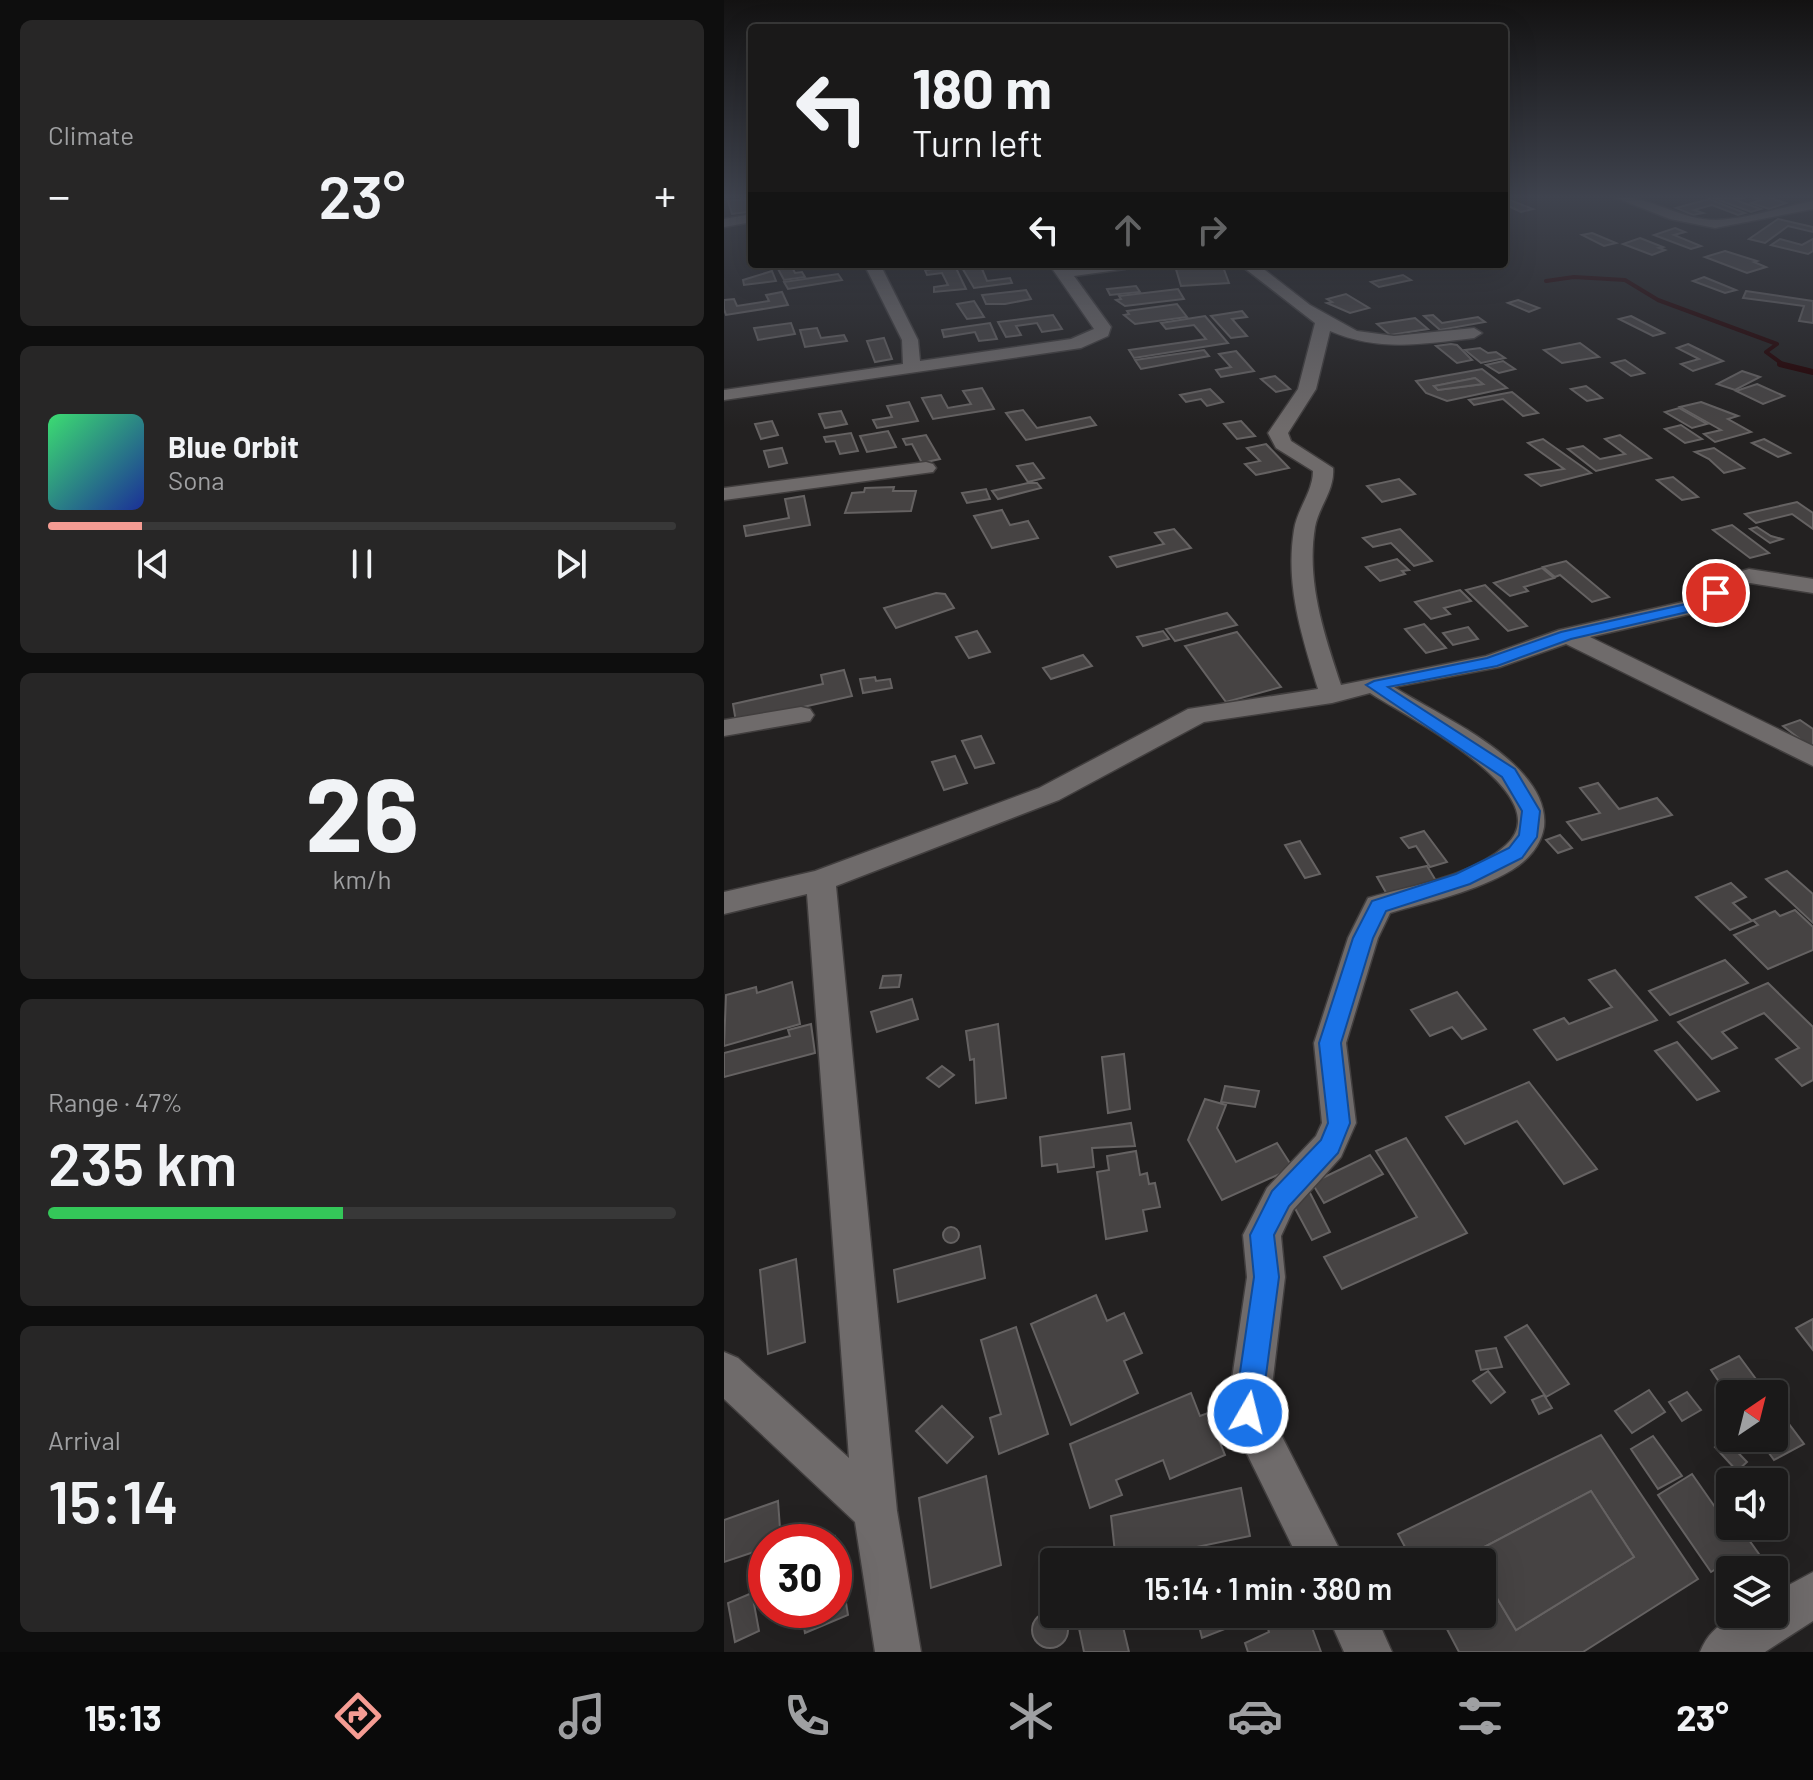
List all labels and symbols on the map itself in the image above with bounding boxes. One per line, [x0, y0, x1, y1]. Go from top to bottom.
pin [1682, 559, 1750, 627]
position arrow [1206, 1371, 1290, 1455]
north arrow [1716, 1380, 1788, 1452]
speed limit sign: 30 [748, 1524, 852, 1628]

